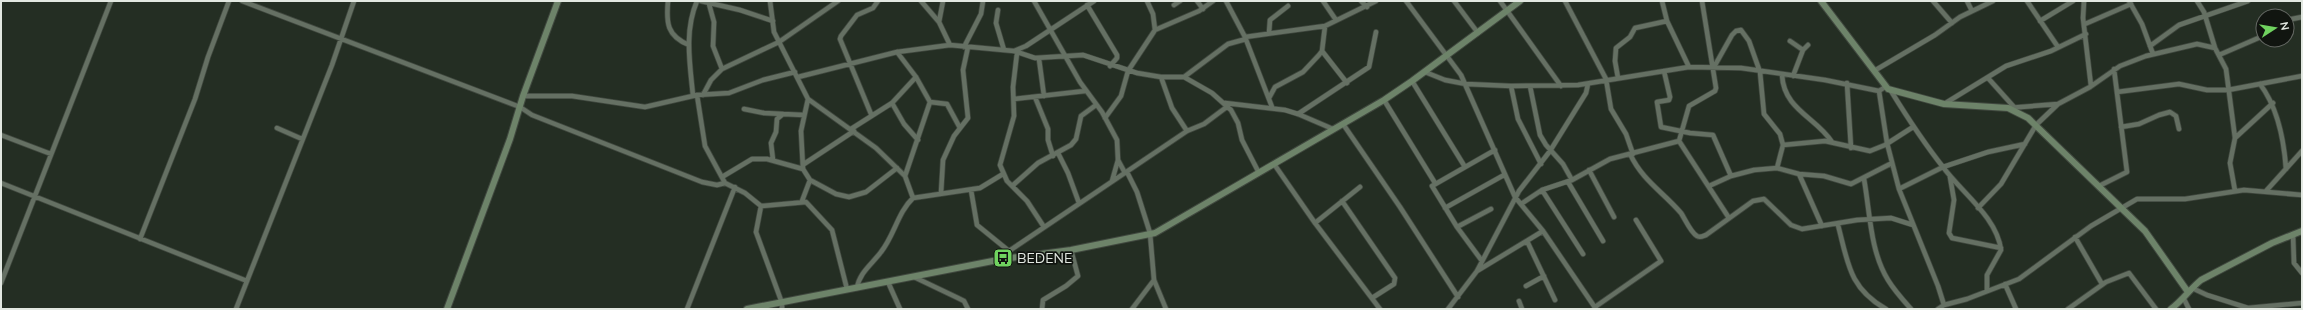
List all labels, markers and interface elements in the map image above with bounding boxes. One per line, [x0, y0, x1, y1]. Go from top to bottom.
north arrow [2255, 8, 2295, 48]
text: N [2277, 20, 2292, 31]
bus stop icon: BEDENE [992, 247, 1014, 269]
place label: BEDENE [1017, 249, 1072, 267]

